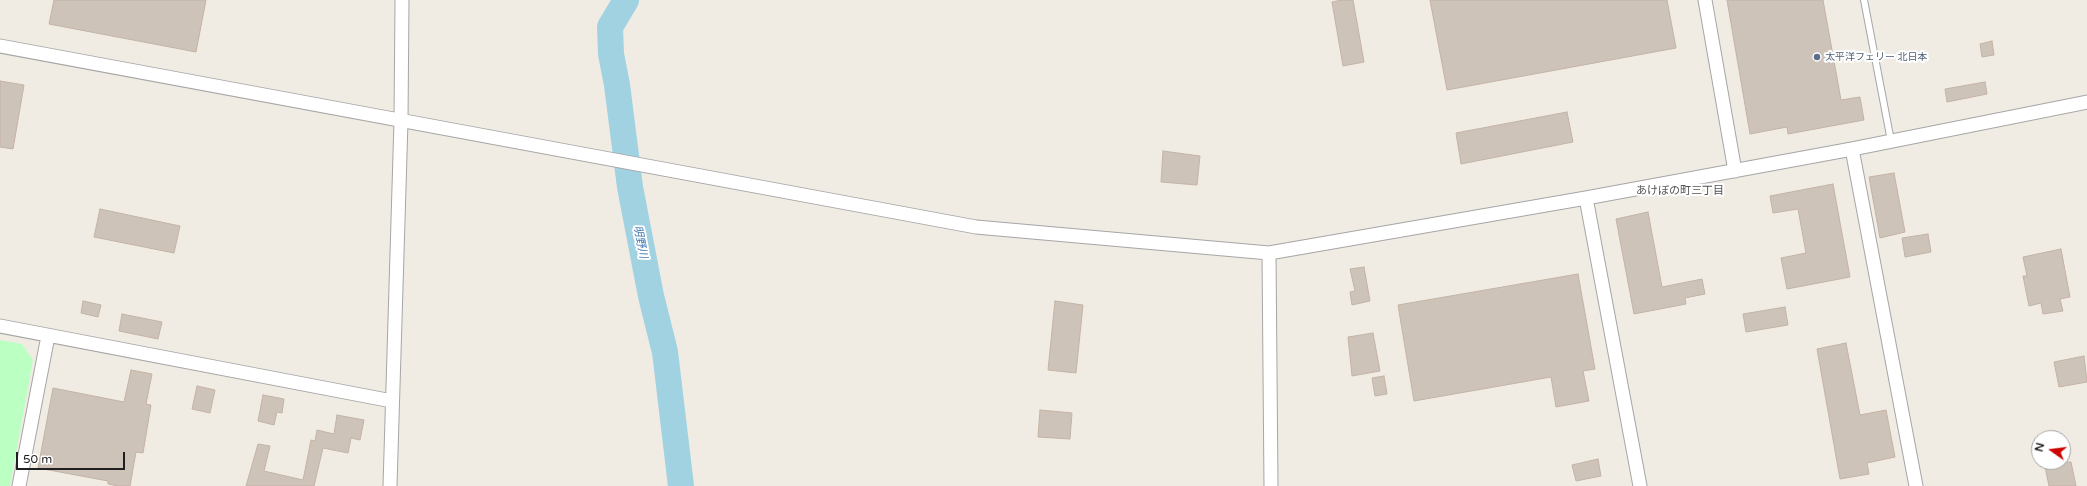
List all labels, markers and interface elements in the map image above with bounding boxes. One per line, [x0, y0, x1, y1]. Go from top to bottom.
place label: 太平洋フェリー 北日本 [1825, 51, 1928, 63]
marker: 太平洋フェリー 北日本 [1812, 52, 1822, 62]
district label: あけぼの町三丁目 [1636, 184, 1724, 198]
water label: 明野川 [630, 225, 650, 259]
north arrow [2031, 430, 2071, 470]
text: N [2032, 441, 2047, 453]
scale bar [18, 444, 127, 470]
text: 50 m [23, 452, 52, 466]

